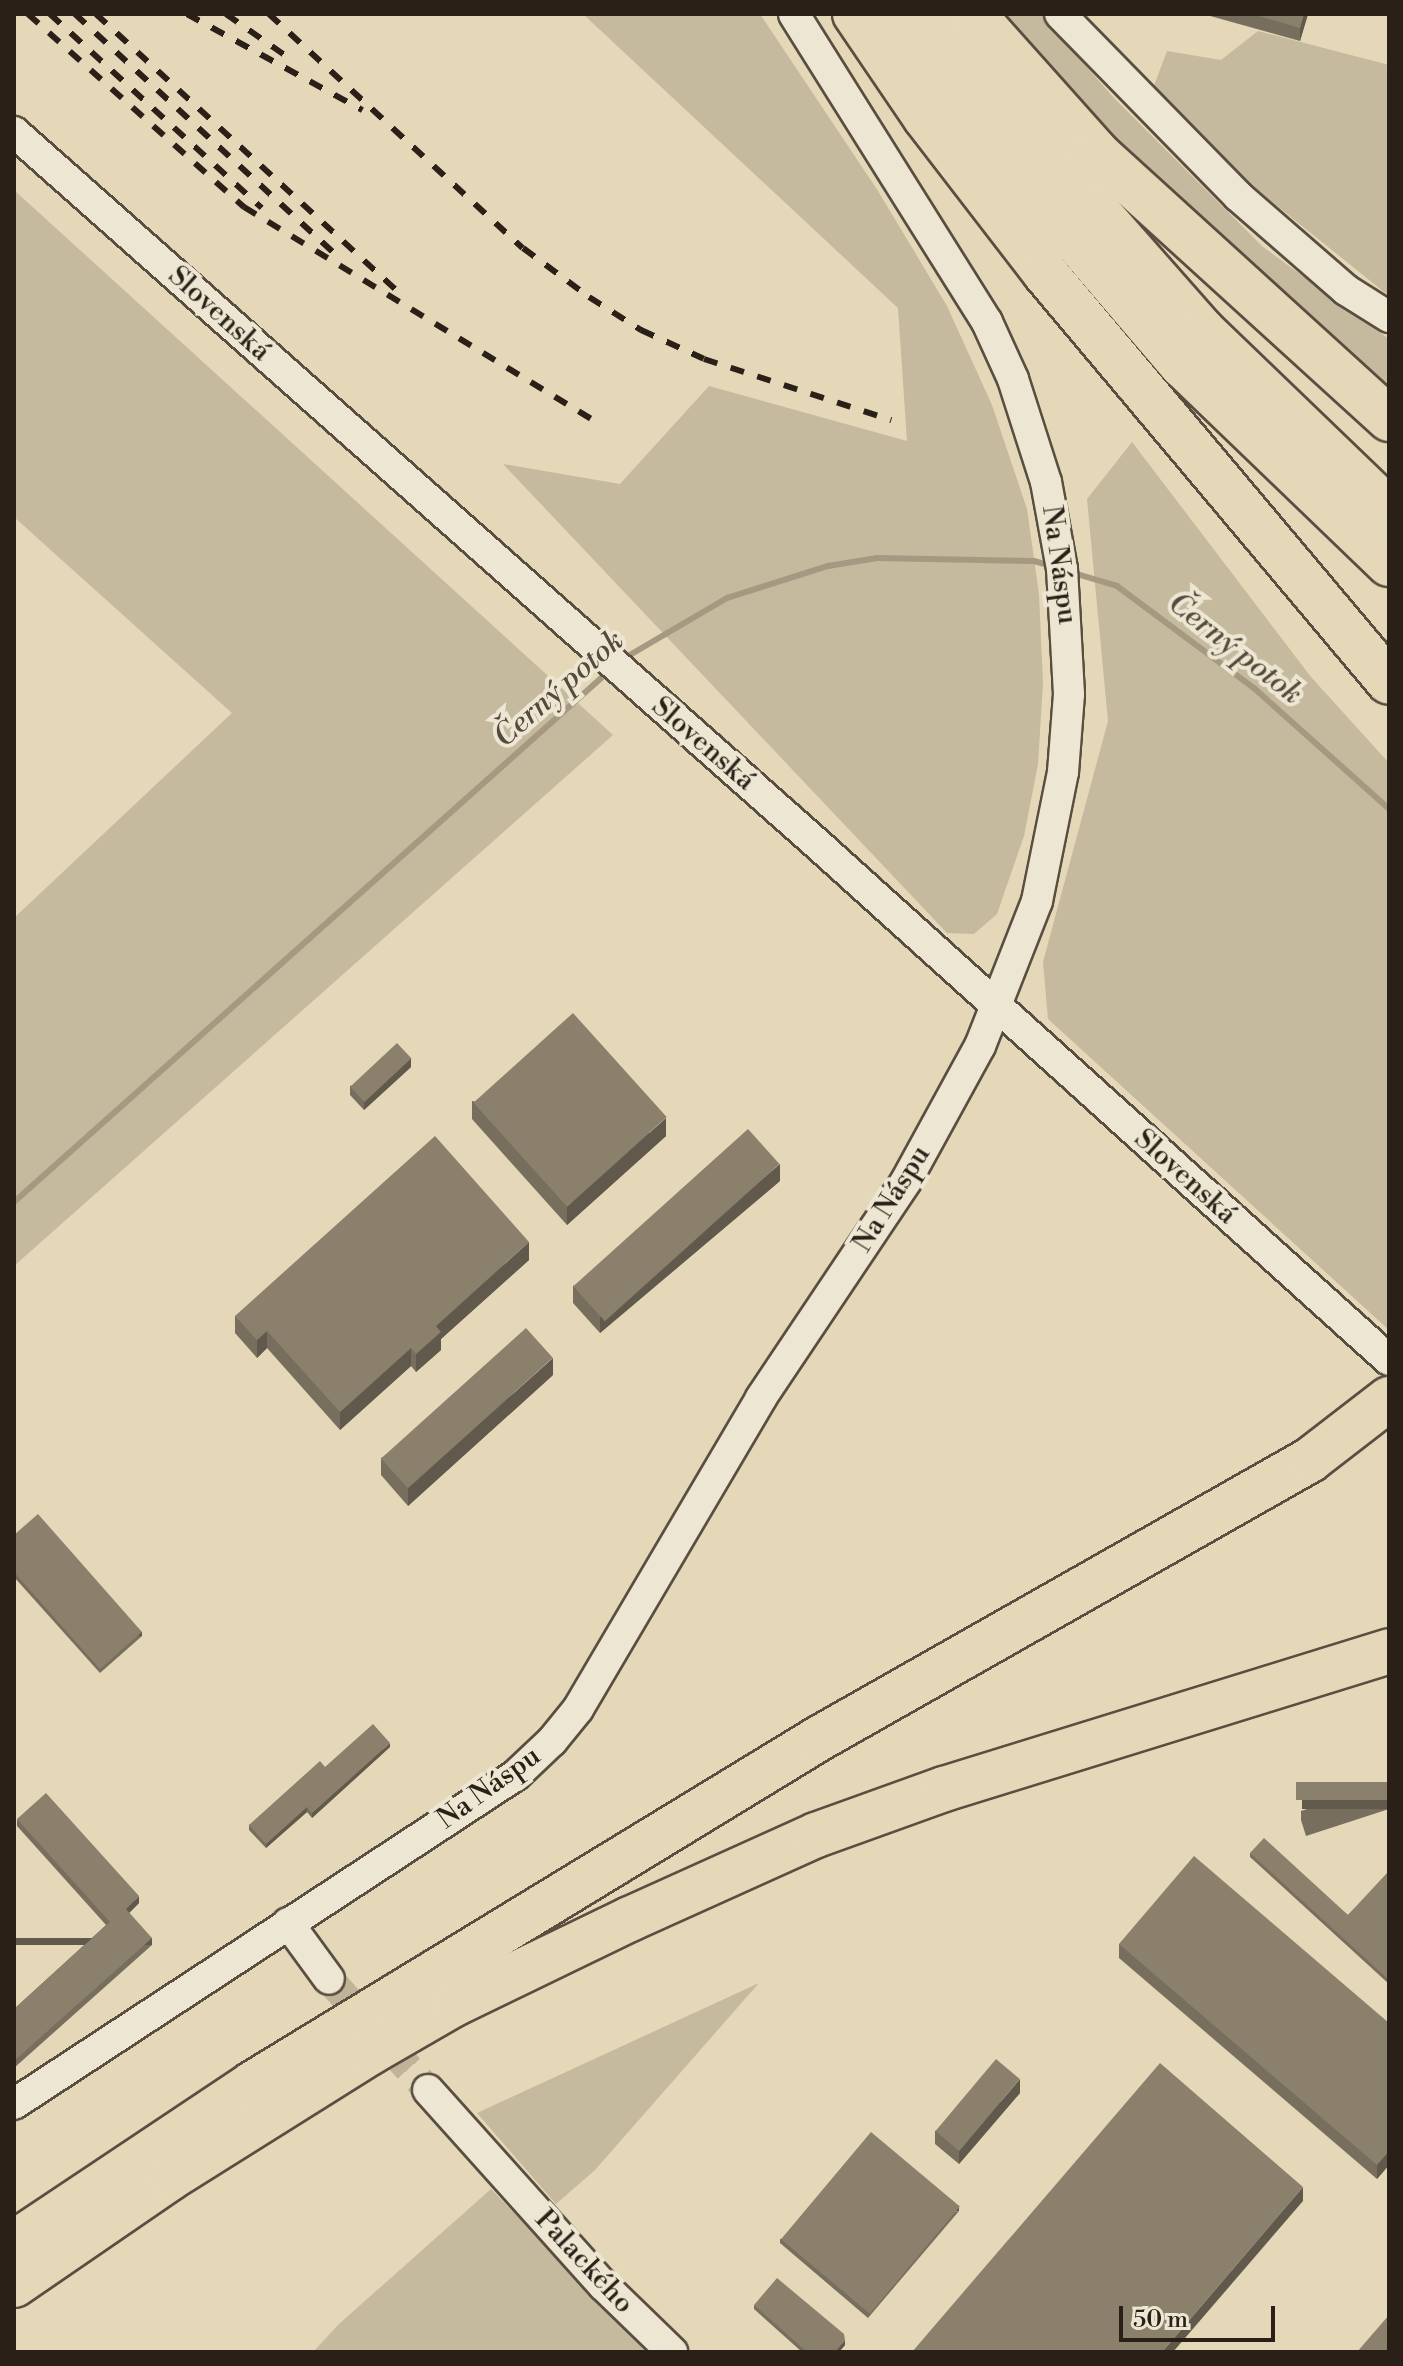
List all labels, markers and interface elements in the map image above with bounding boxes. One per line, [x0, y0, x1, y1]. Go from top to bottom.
street label: Slovenská [161, 259, 277, 369]
street label: Na Náspu [1034, 504, 1084, 626]
water label: Černý potok [1161, 586, 1309, 712]
water label: Černý potok [487, 623, 631, 755]
street label: Slovenská [645, 690, 761, 798]
street label: Slovenská [1127, 1122, 1243, 1232]
street label: Na Náspu [846, 1140, 938, 1258]
street label: Na Náspu [431, 1739, 547, 1837]
street label: Palackého [528, 2203, 640, 2321]
scale bar [1123, 2290, 1279, 2340]
text: 50 m [1133, 2305, 1188, 2335]

